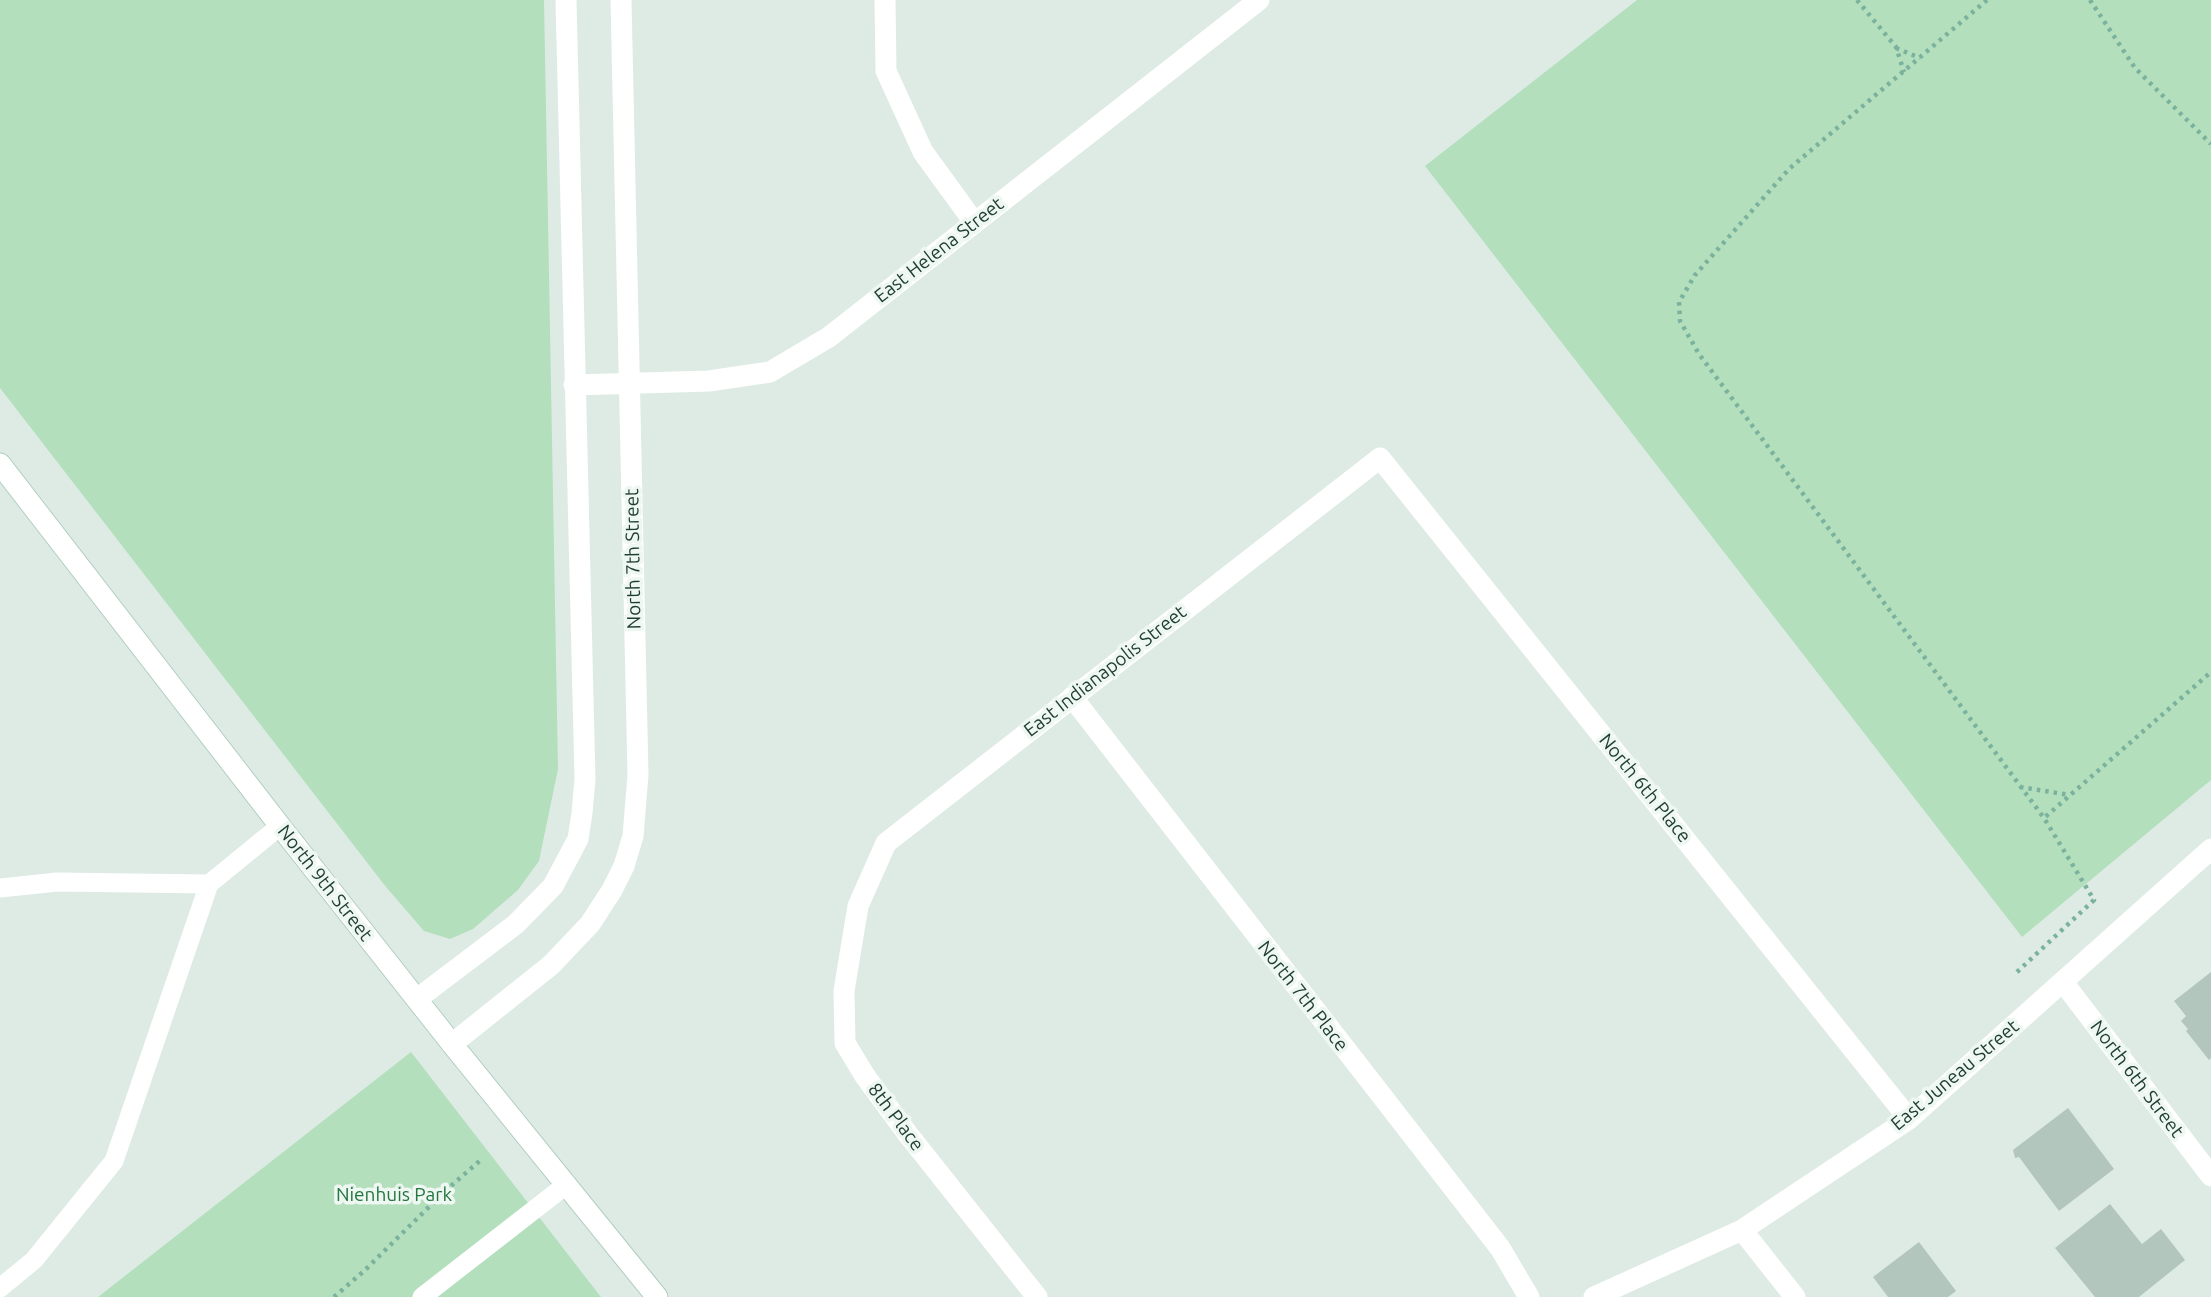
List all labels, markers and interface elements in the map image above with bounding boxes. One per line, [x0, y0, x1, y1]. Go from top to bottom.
street label: East Helena Street [870, 192, 1008, 308]
street label: North 7th Street [620, 488, 646, 630]
street label: East Indianapolis Street [1019, 601, 1191, 741]
street label: North 6th Place [1594, 729, 1696, 847]
street label: North 9th Street [273, 820, 377, 946]
street label: North 7th Place [1253, 936, 1353, 1056]
street label: East Juneau Street [1886, 1015, 2024, 1135]
street label: North 6th Street [2085, 1016, 2189, 1142]
street label: 8th Place [863, 1079, 929, 1155]
park label: Nienhuis Park [336, 1184, 452, 1206]

